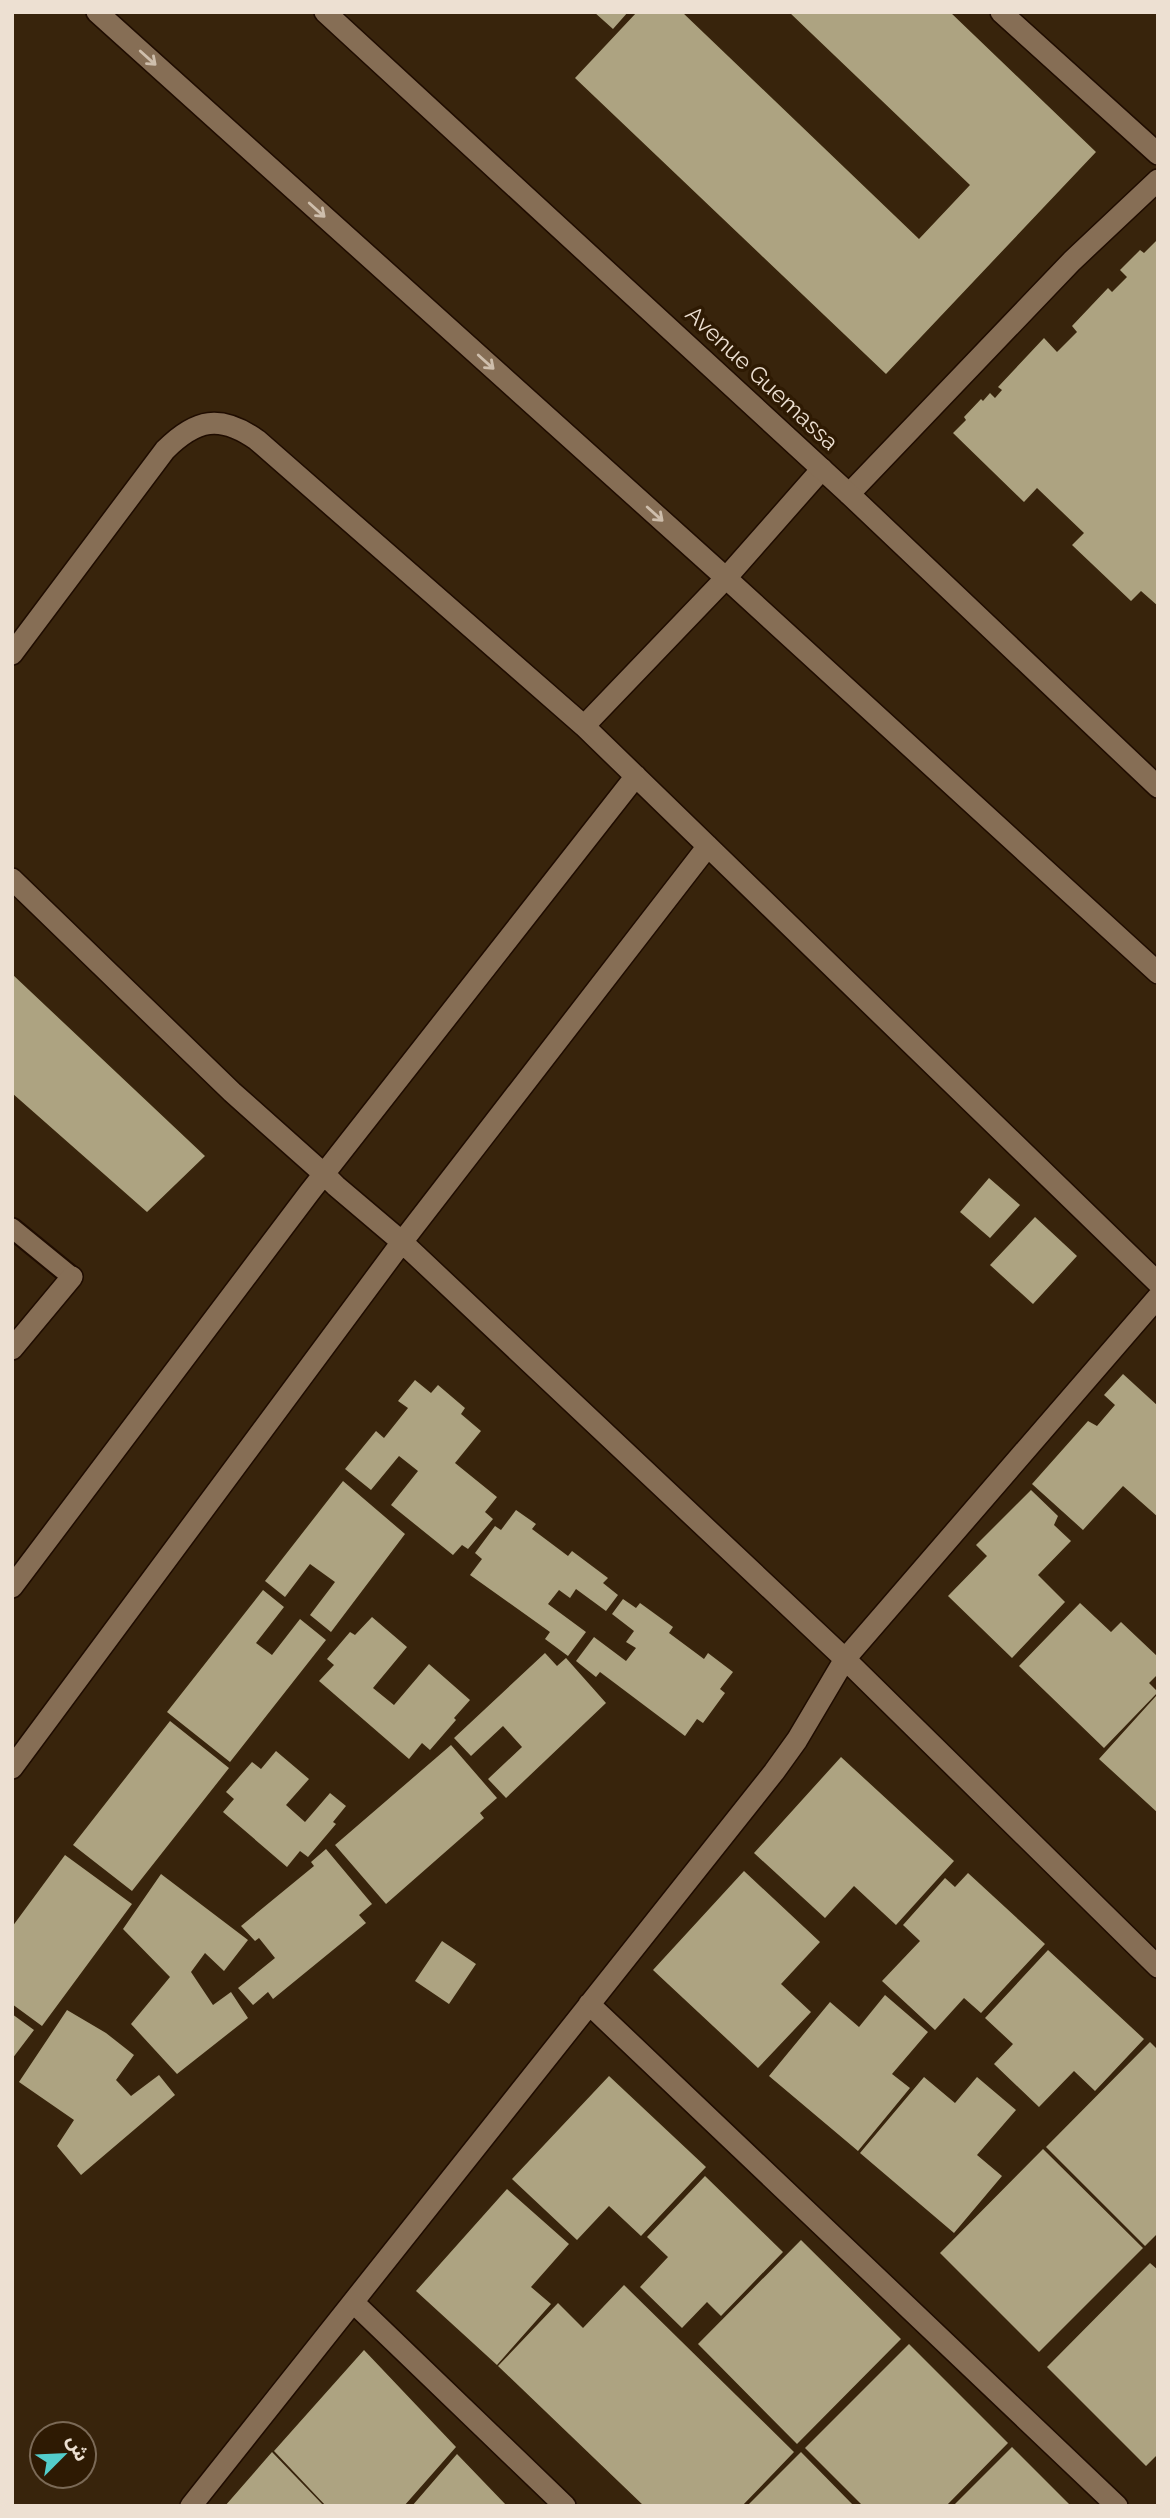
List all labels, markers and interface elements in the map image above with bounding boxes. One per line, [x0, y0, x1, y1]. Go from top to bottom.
one-way arrow [139, 50, 157, 66]
one-way arrow [308, 202, 326, 218]
street label: Avenue Guemassa [680, 300, 844, 455]
one-way arrow [477, 354, 495, 370]
one-way arrow [646, 506, 664, 522]
north arrow [28, 2420, 98, 2490]
text: ش [63, 2432, 94, 2464]

